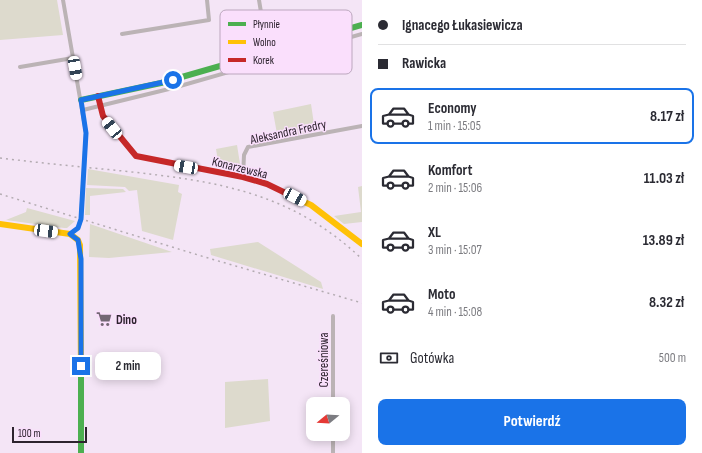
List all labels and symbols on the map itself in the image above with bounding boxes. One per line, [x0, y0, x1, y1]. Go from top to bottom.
legend [220, 10, 352, 74]
text: Płynnie [253, 18, 280, 31]
text: Wolno [253, 36, 276, 49]
text: Korek [253, 54, 275, 67]
car [67, 55, 83, 81]
route start [164, 71, 182, 89]
car [100, 115, 124, 141]
street label: Aleksandra Fredry [248, 116, 328, 148]
street label: Konarzewska [210, 153, 269, 183]
car [173, 159, 199, 175]
car [282, 186, 308, 208]
car [33, 223, 59, 239]
supermarket icon: Dino [95, 310, 113, 328]
place label: Dino [116, 312, 137, 328]
street label: Czereśniowa [316, 333, 332, 387]
callout: 2 min [95, 352, 161, 380]
route end [72, 357, 90, 375]
north arrow [306, 397, 350, 441]
scale bar [12, 425, 87, 444]

